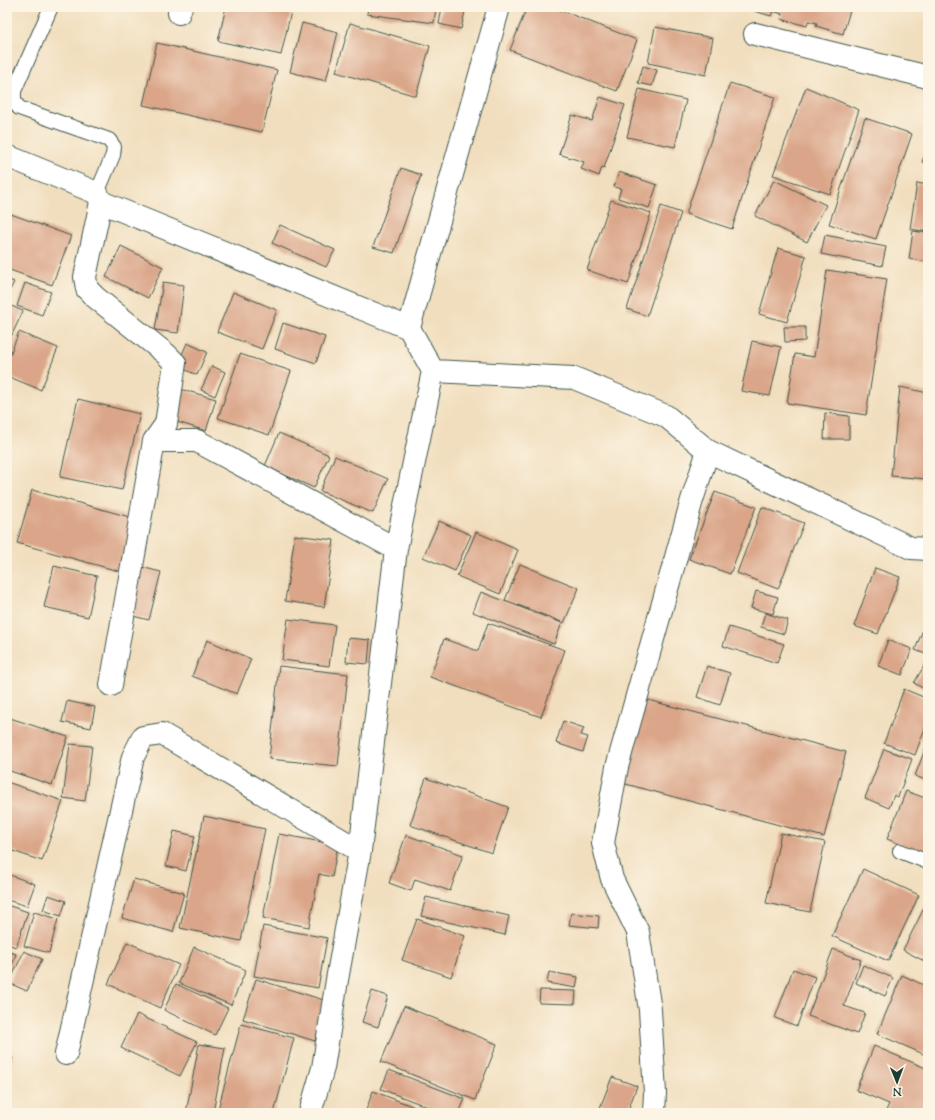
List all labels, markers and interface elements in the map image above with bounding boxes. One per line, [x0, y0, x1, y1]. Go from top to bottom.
north arrow [877, 1062, 917, 1102]
text: N [892, 1083, 903, 1099]

